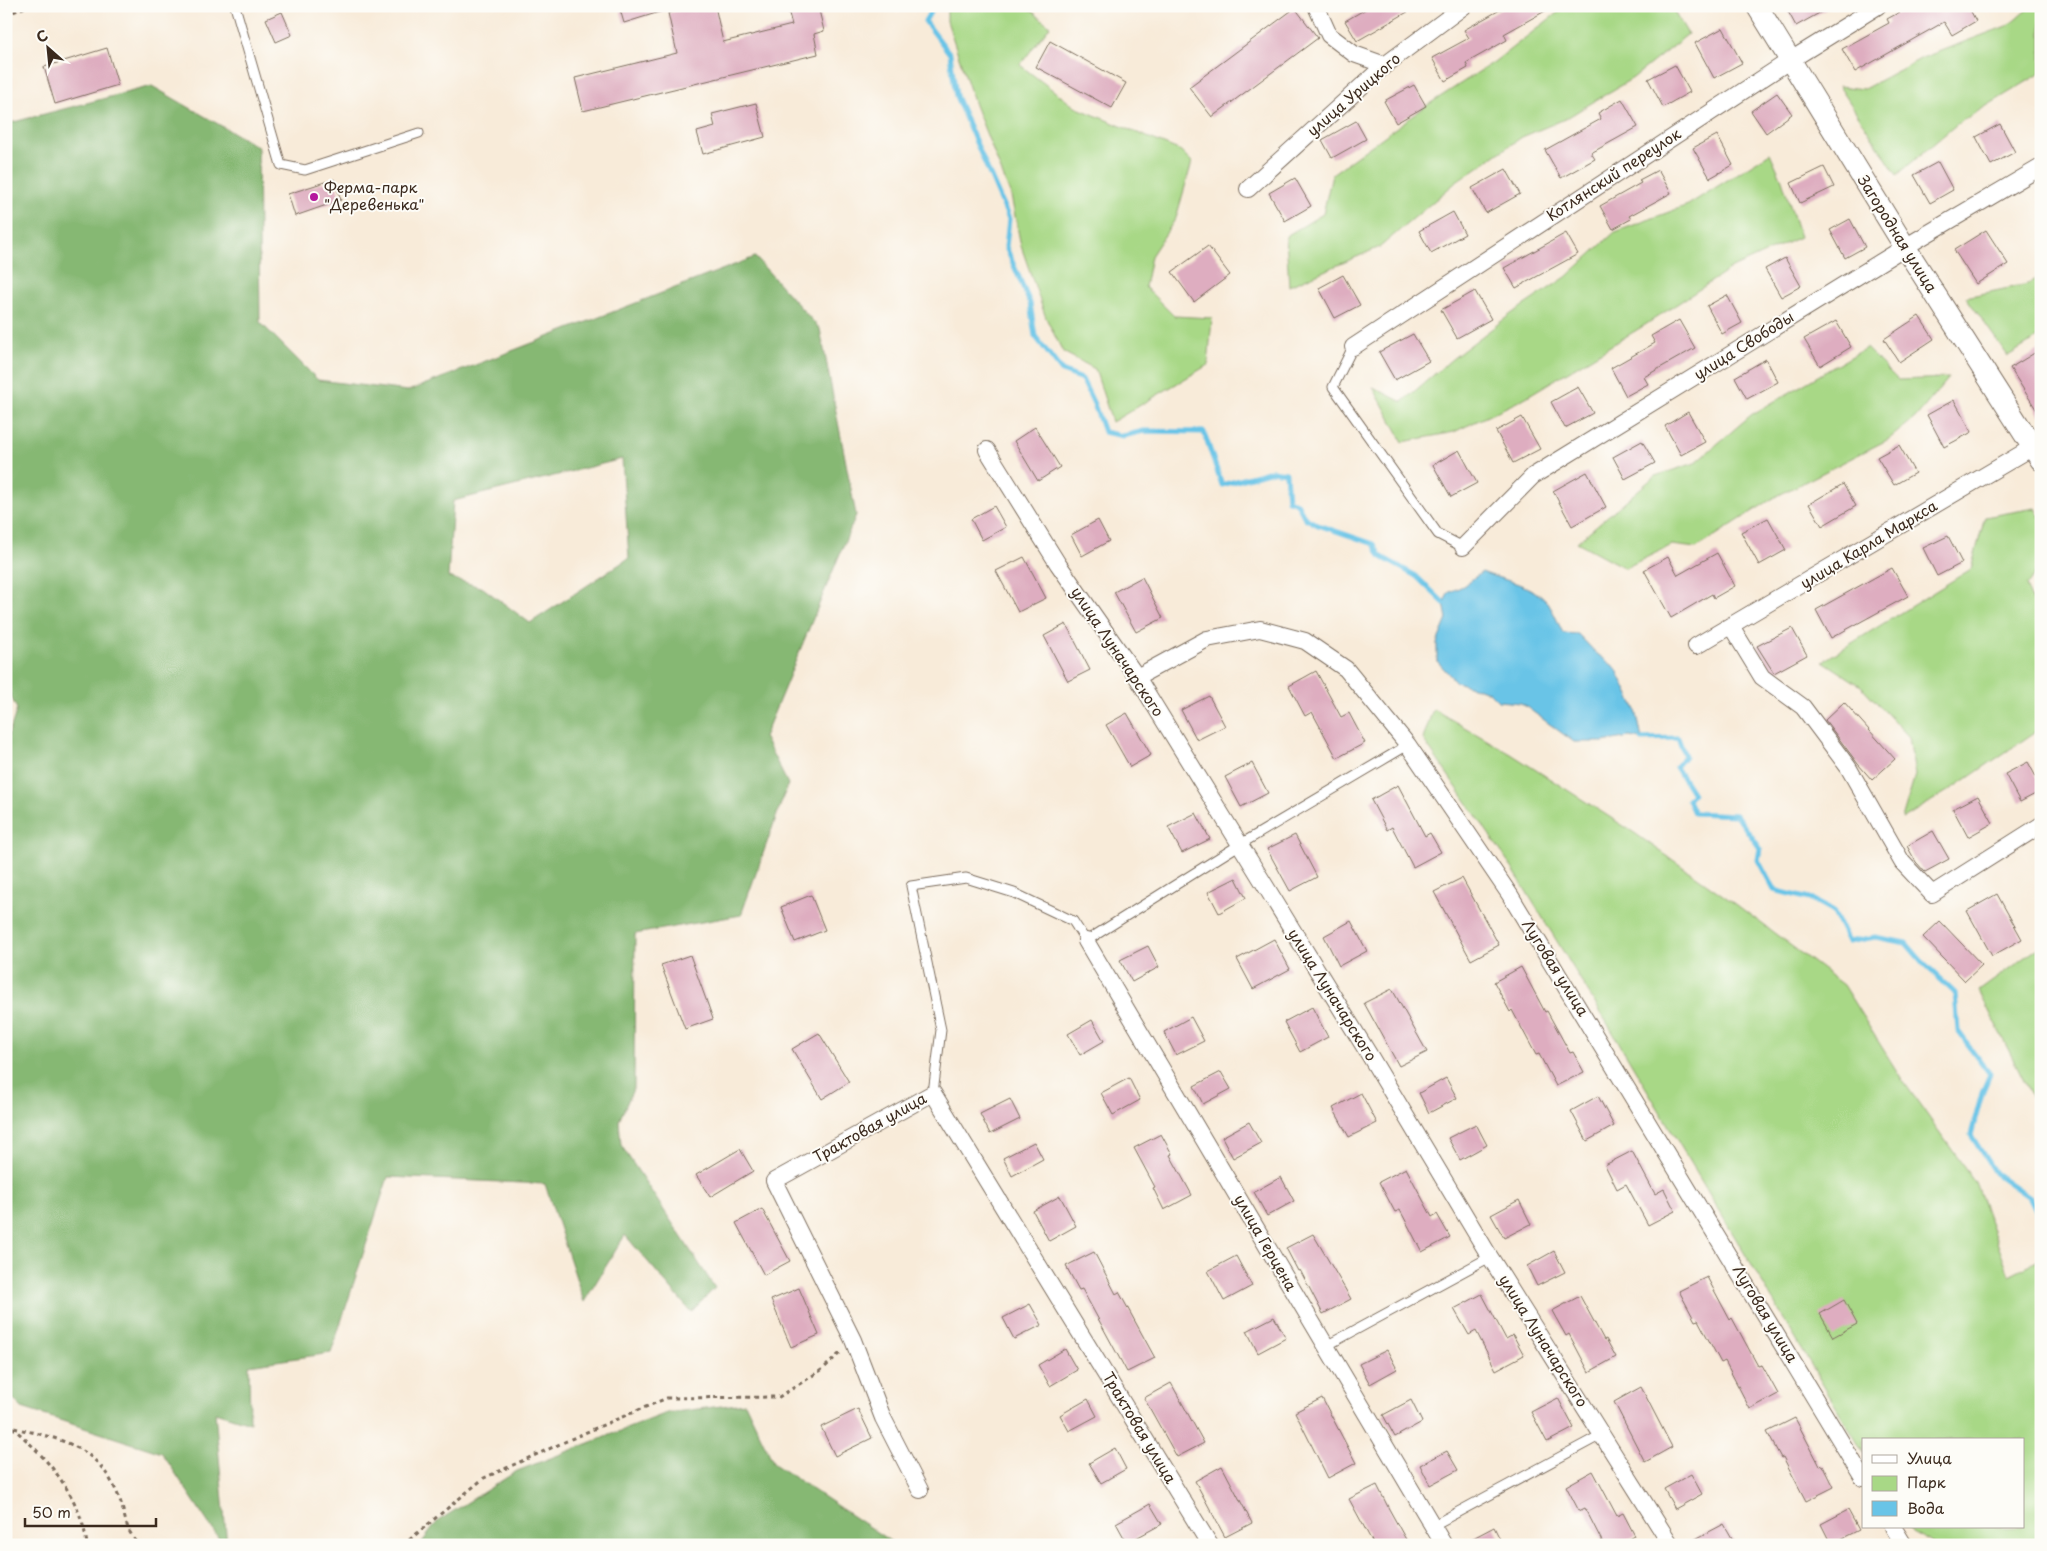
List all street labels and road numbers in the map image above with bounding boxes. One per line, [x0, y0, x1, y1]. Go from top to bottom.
street label: улица Урицкого [1301, 47, 1405, 141]
street label: Котлянский переулок [1541, 121, 1685, 226]
street label: Загородная улица [1853, 170, 1944, 297]
street label: улица Свободы [1689, 305, 1798, 385]
street label: улица Карла Маркса [1795, 493, 1942, 594]
street label: улица Луначарского [1066, 582, 1170, 721]
street label: Луговая улица [1517, 914, 1596, 1021]
street label: улица Луначарского [1283, 923, 1383, 1065]
street label: Трактовая улица [808, 1086, 931, 1167]
street label: улица Герцена [1229, 1190, 1304, 1295]
street label: Луговая улица [1728, 1260, 1805, 1367]
street label: улица Луначарского [1494, 1269, 1594, 1411]
street label: Трактовая улица [1098, 1367, 1183, 1488]

